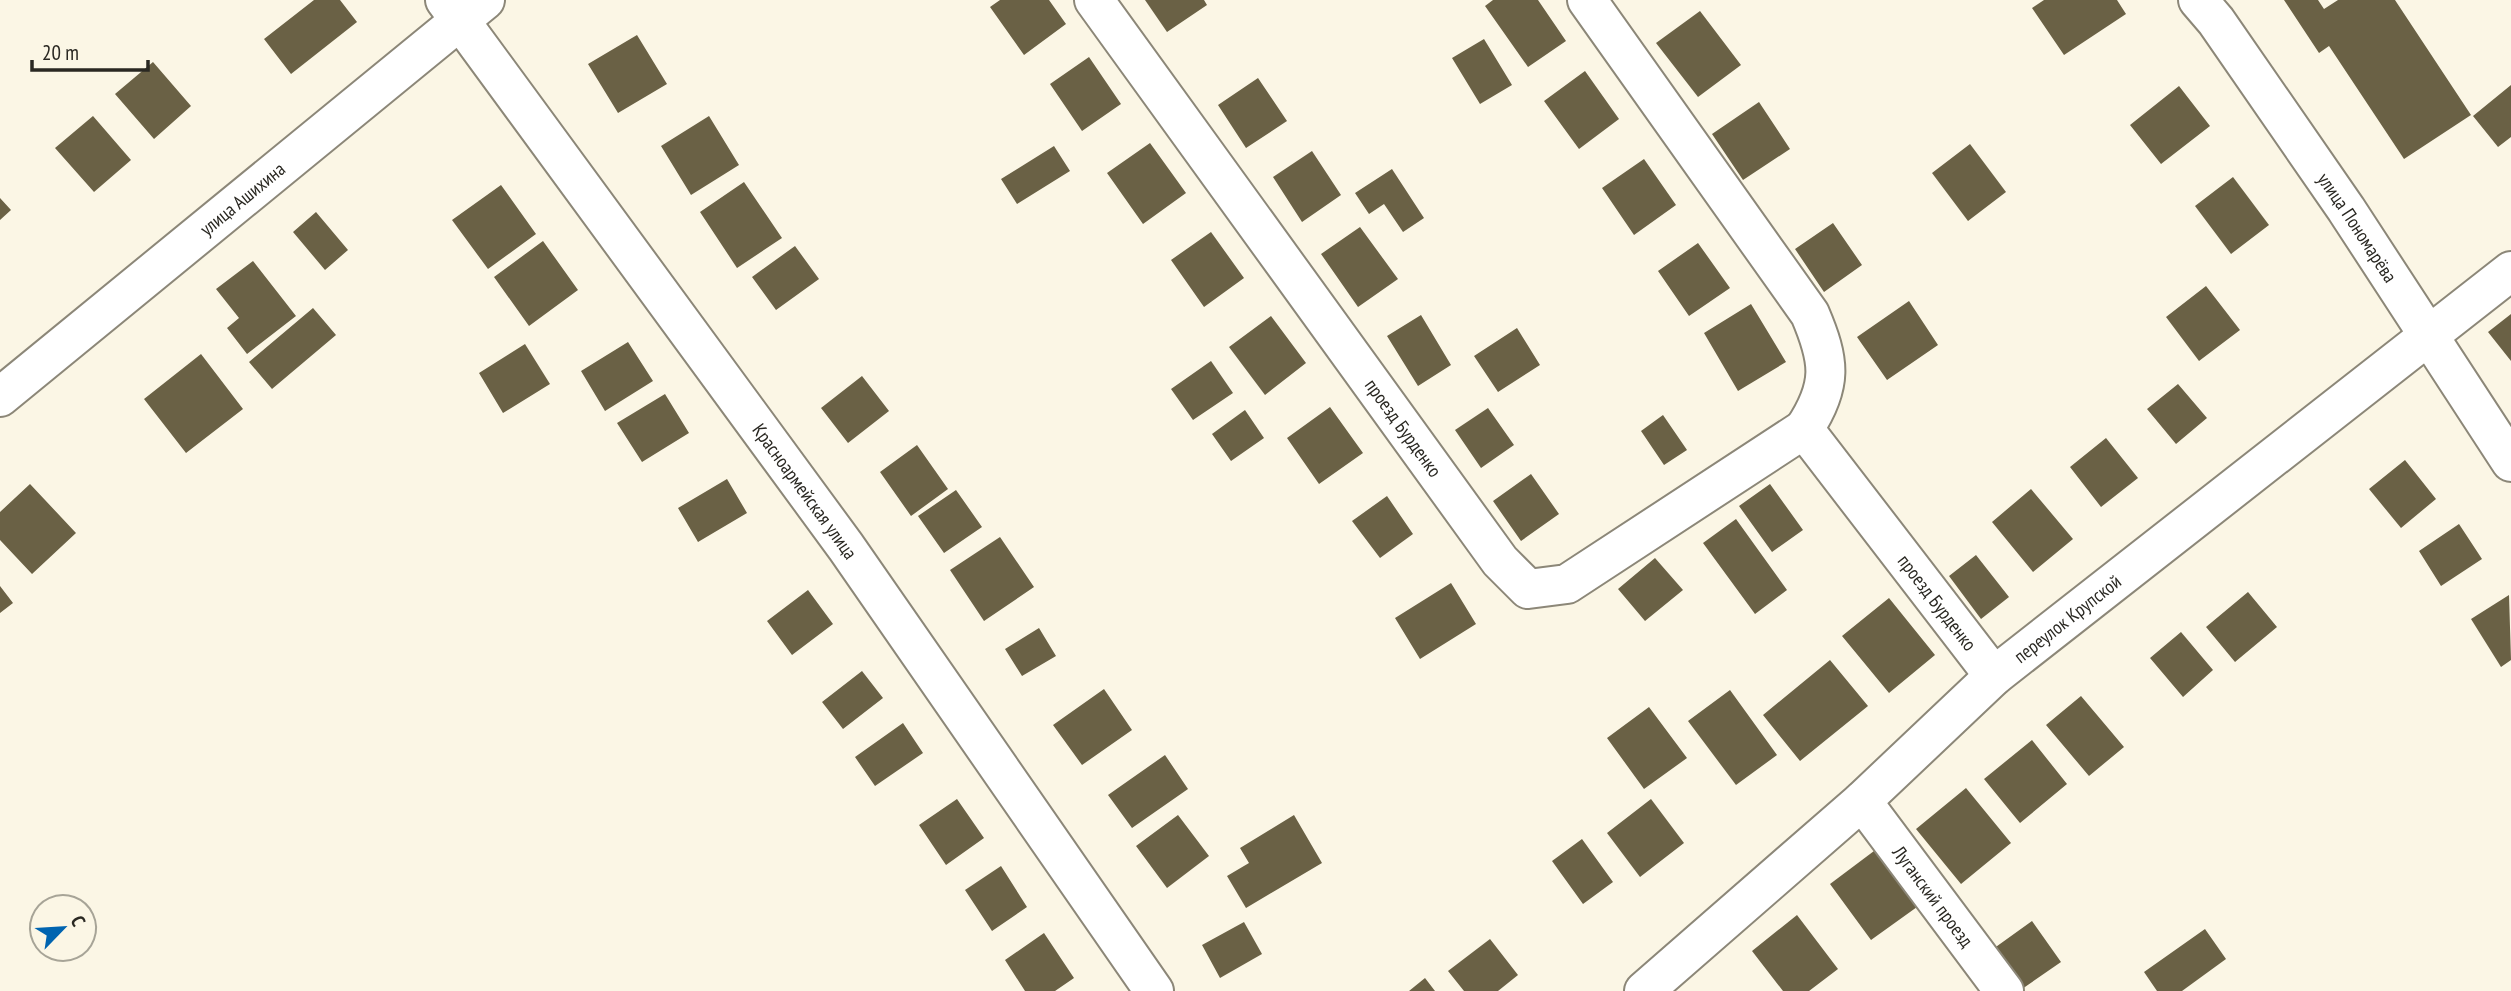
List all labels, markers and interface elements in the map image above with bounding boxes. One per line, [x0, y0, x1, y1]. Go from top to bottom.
scale bar [32, 28, 147, 72]
text: 20 m [42, 39, 79, 66]
street label: улица Ашихина [195, 157, 290, 241]
street label: улица Пономарёва [2312, 168, 2403, 287]
street label: проезд Бурденко [1360, 374, 1447, 481]
street label: Красноармейская улица [747, 419, 863, 564]
street label: проезд Бурденко [1893, 549, 1982, 655]
street label: переулок Крупской [2009, 569, 2126, 668]
street label: Луганский проезд [1887, 840, 1979, 952]
north arrow [28, 893, 98, 963]
text: С [66, 912, 91, 930]

